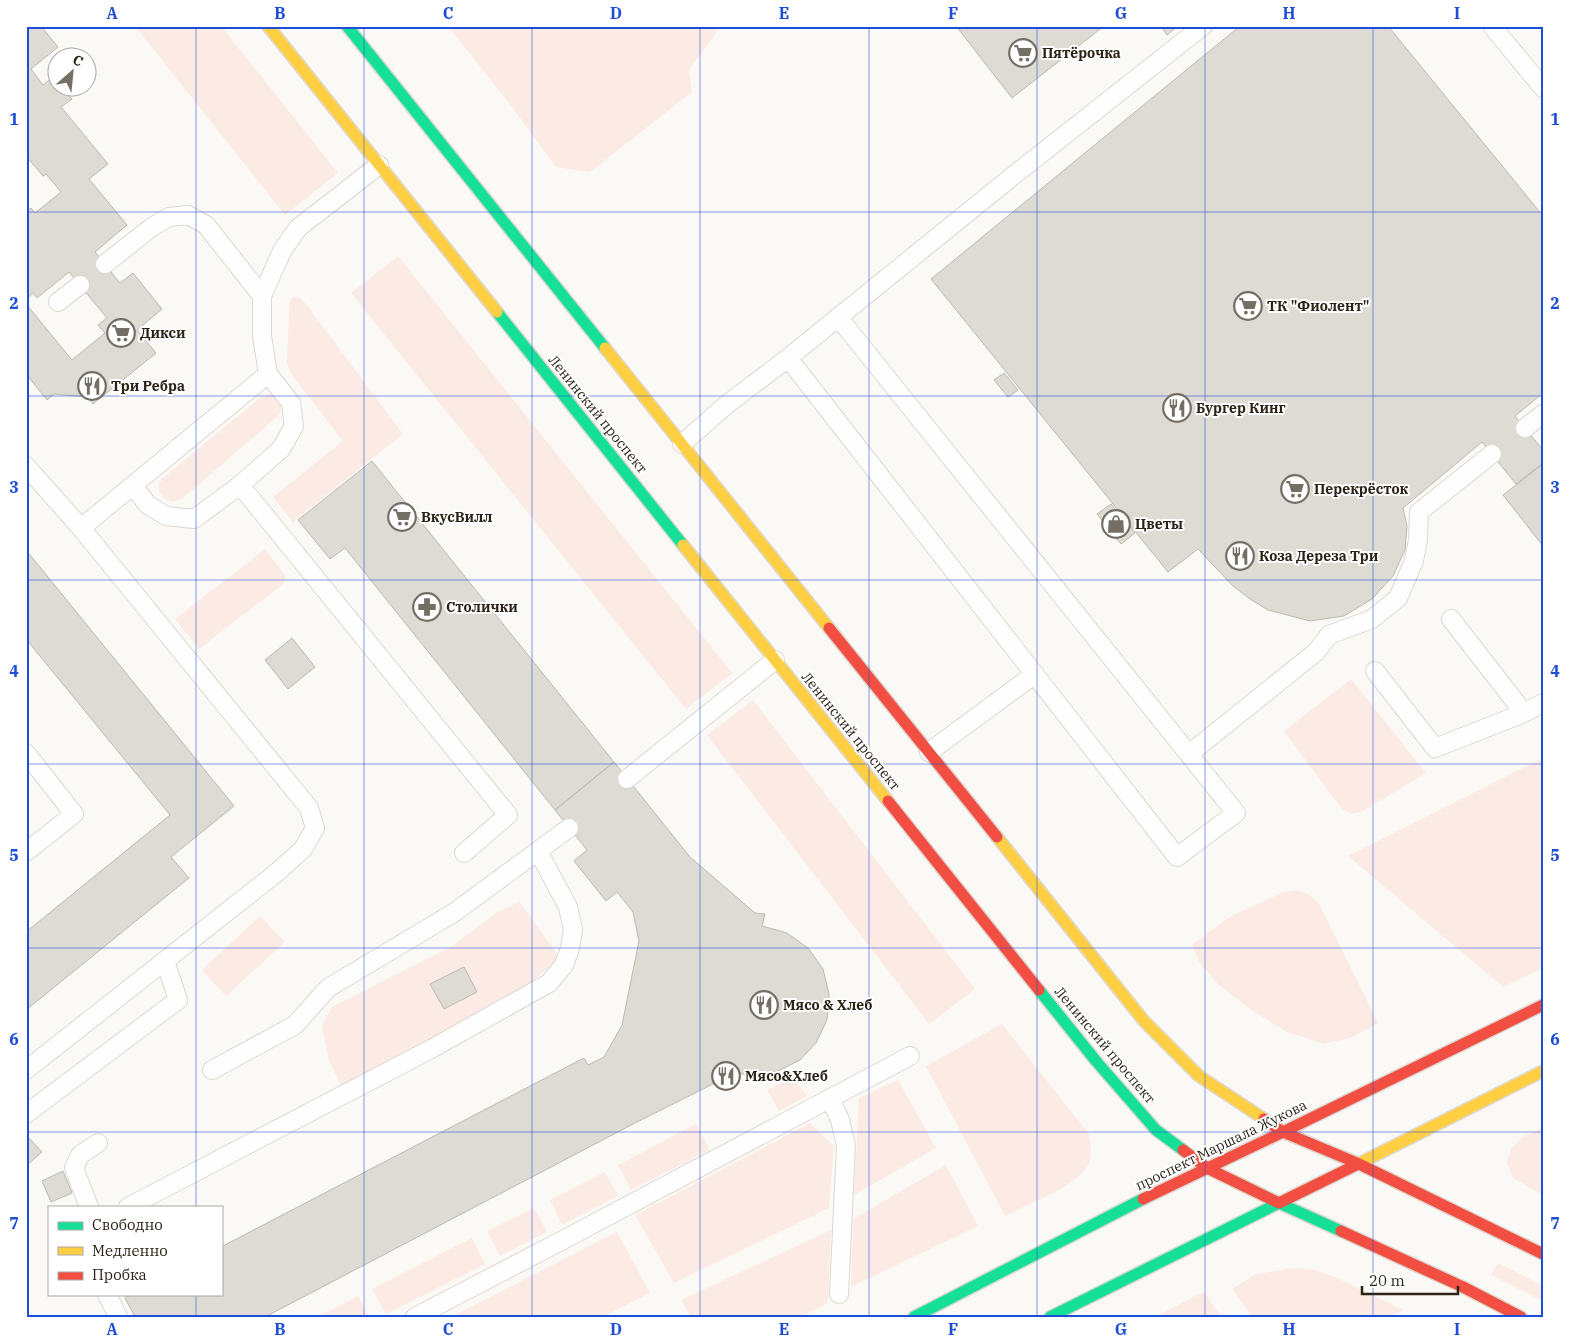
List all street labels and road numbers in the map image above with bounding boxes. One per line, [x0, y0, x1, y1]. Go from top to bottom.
street label: Ленинский проспект [545, 351, 651, 477]
street label: Ленинский проспект [798, 668, 904, 794]
street label: Ленинский проспект [1051, 983, 1159, 1107]
street label: проспект Маршала Жукова [1132, 1095, 1310, 1194]

